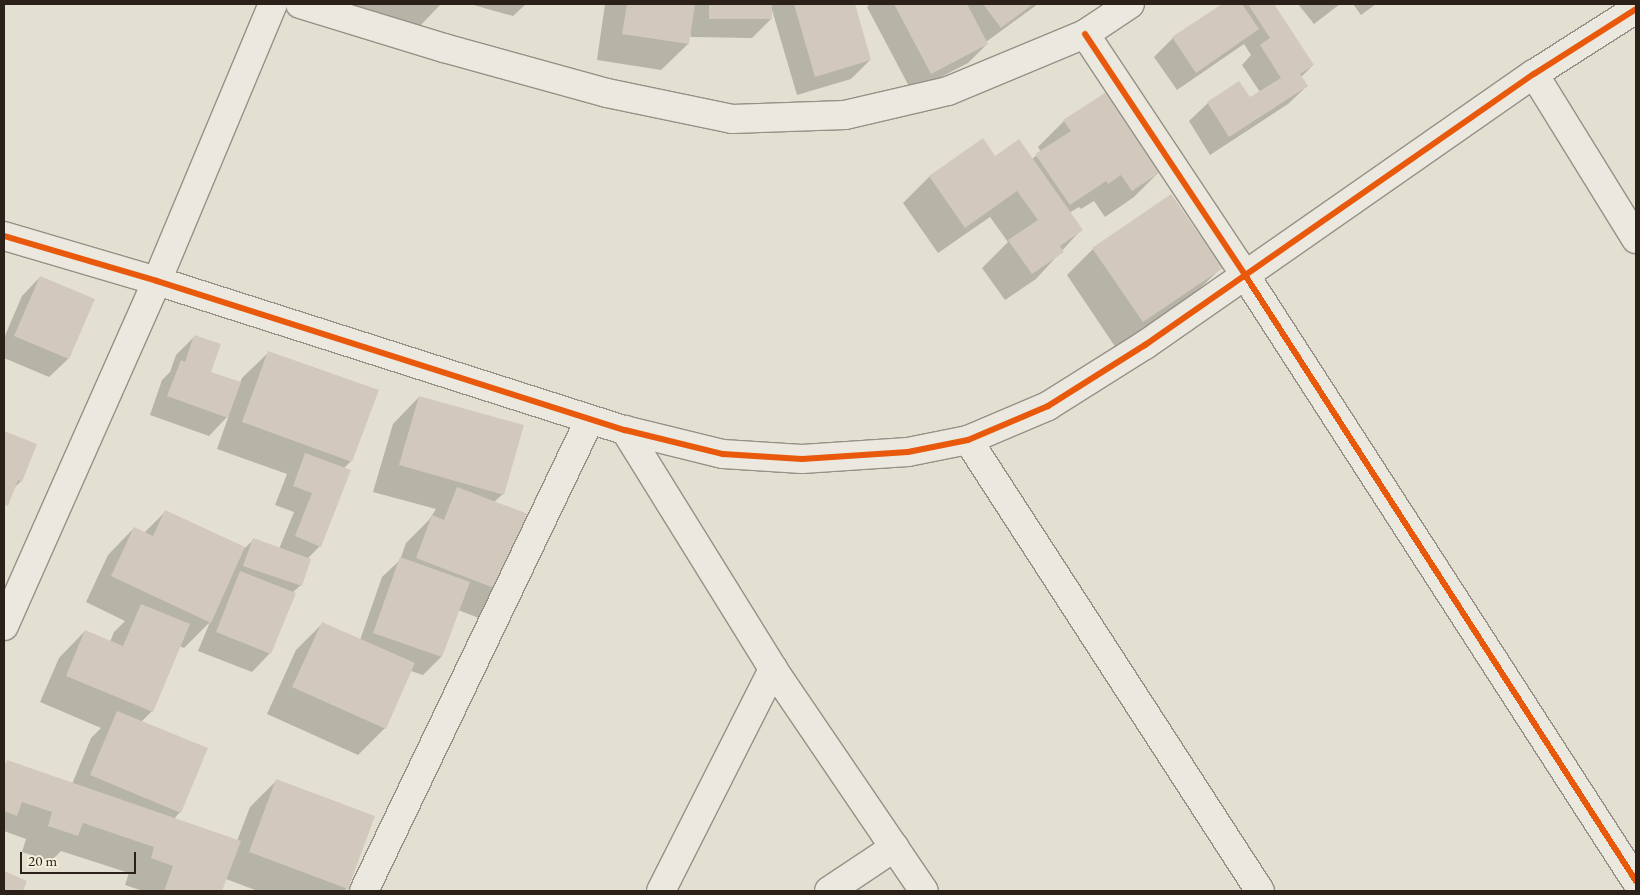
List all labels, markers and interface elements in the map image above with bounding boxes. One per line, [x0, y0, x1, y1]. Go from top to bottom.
scale bar [22, 842, 139, 874]
text: 20 m [28, 851, 57, 870]

